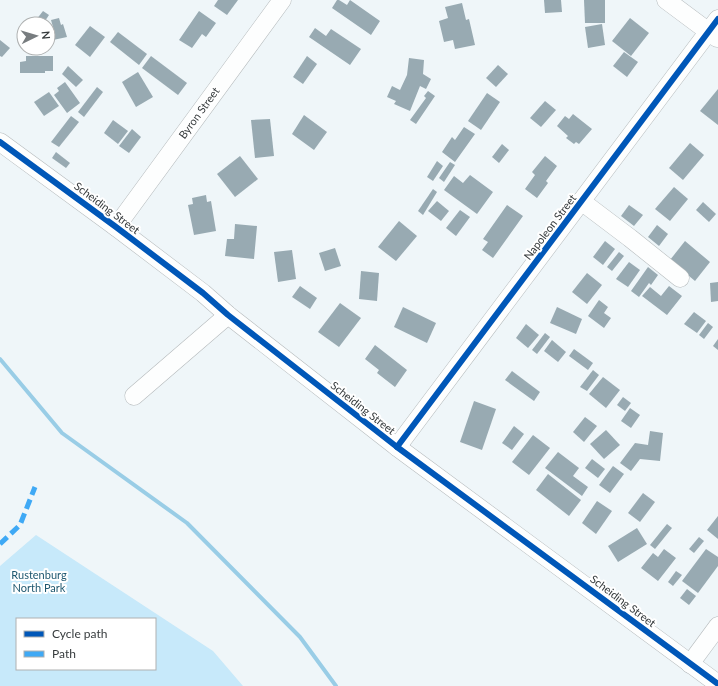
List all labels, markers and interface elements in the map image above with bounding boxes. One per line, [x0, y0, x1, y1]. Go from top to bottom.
north arrow [16, 16, 56, 56]
text: N [40, 30, 53, 40]
street label: Byron Street [176, 84, 222, 141]
street label: Scheiding Street [72, 179, 142, 236]
street label: Napoleon Street [521, 191, 578, 262]
street label: Scheiding Street [328, 378, 398, 437]
park label: Rustenburg North Park [11, 568, 67, 594]
street label: Scheiding Street [588, 572, 658, 629]
legend [16, 618, 156, 670]
text: Cycle path [52, 626, 107, 641]
text: Path [52, 646, 76, 661]

